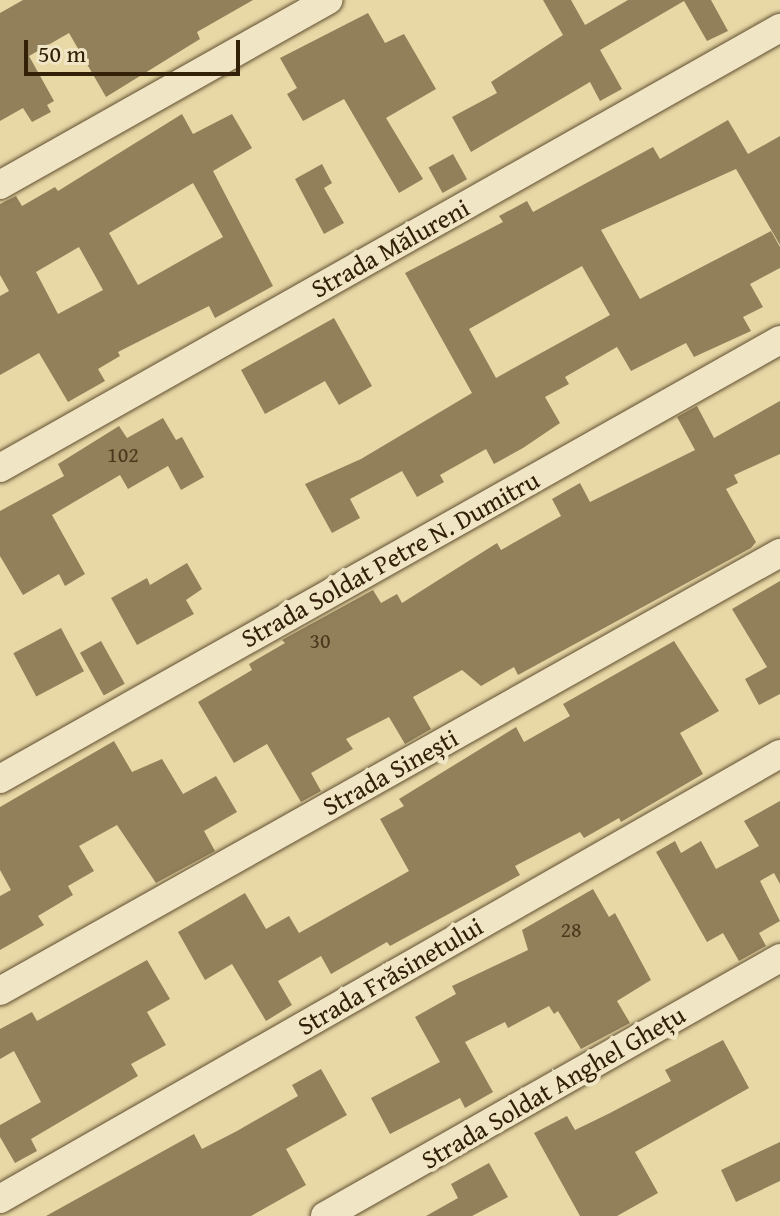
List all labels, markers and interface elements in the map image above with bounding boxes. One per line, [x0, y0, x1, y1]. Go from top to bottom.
scale bar [28, 24, 244, 74]
text: 50 m [38, 36, 86, 71]
street label: Strada Mălureni [306, 192, 474, 304]
house number: 102 [107, 442, 139, 468]
street label: Strada Soldat Petre N. Dumitru [236, 464, 544, 654]
house number: 30 [309, 628, 331, 654]
street label: Strada Sinești [317, 722, 463, 822]
street label: Strada Frăsinetului [292, 910, 488, 1042]
house number: 28 [560, 917, 582, 943]
street label: Strada Soldat Anghel Ghețu [416, 999, 690, 1175]

